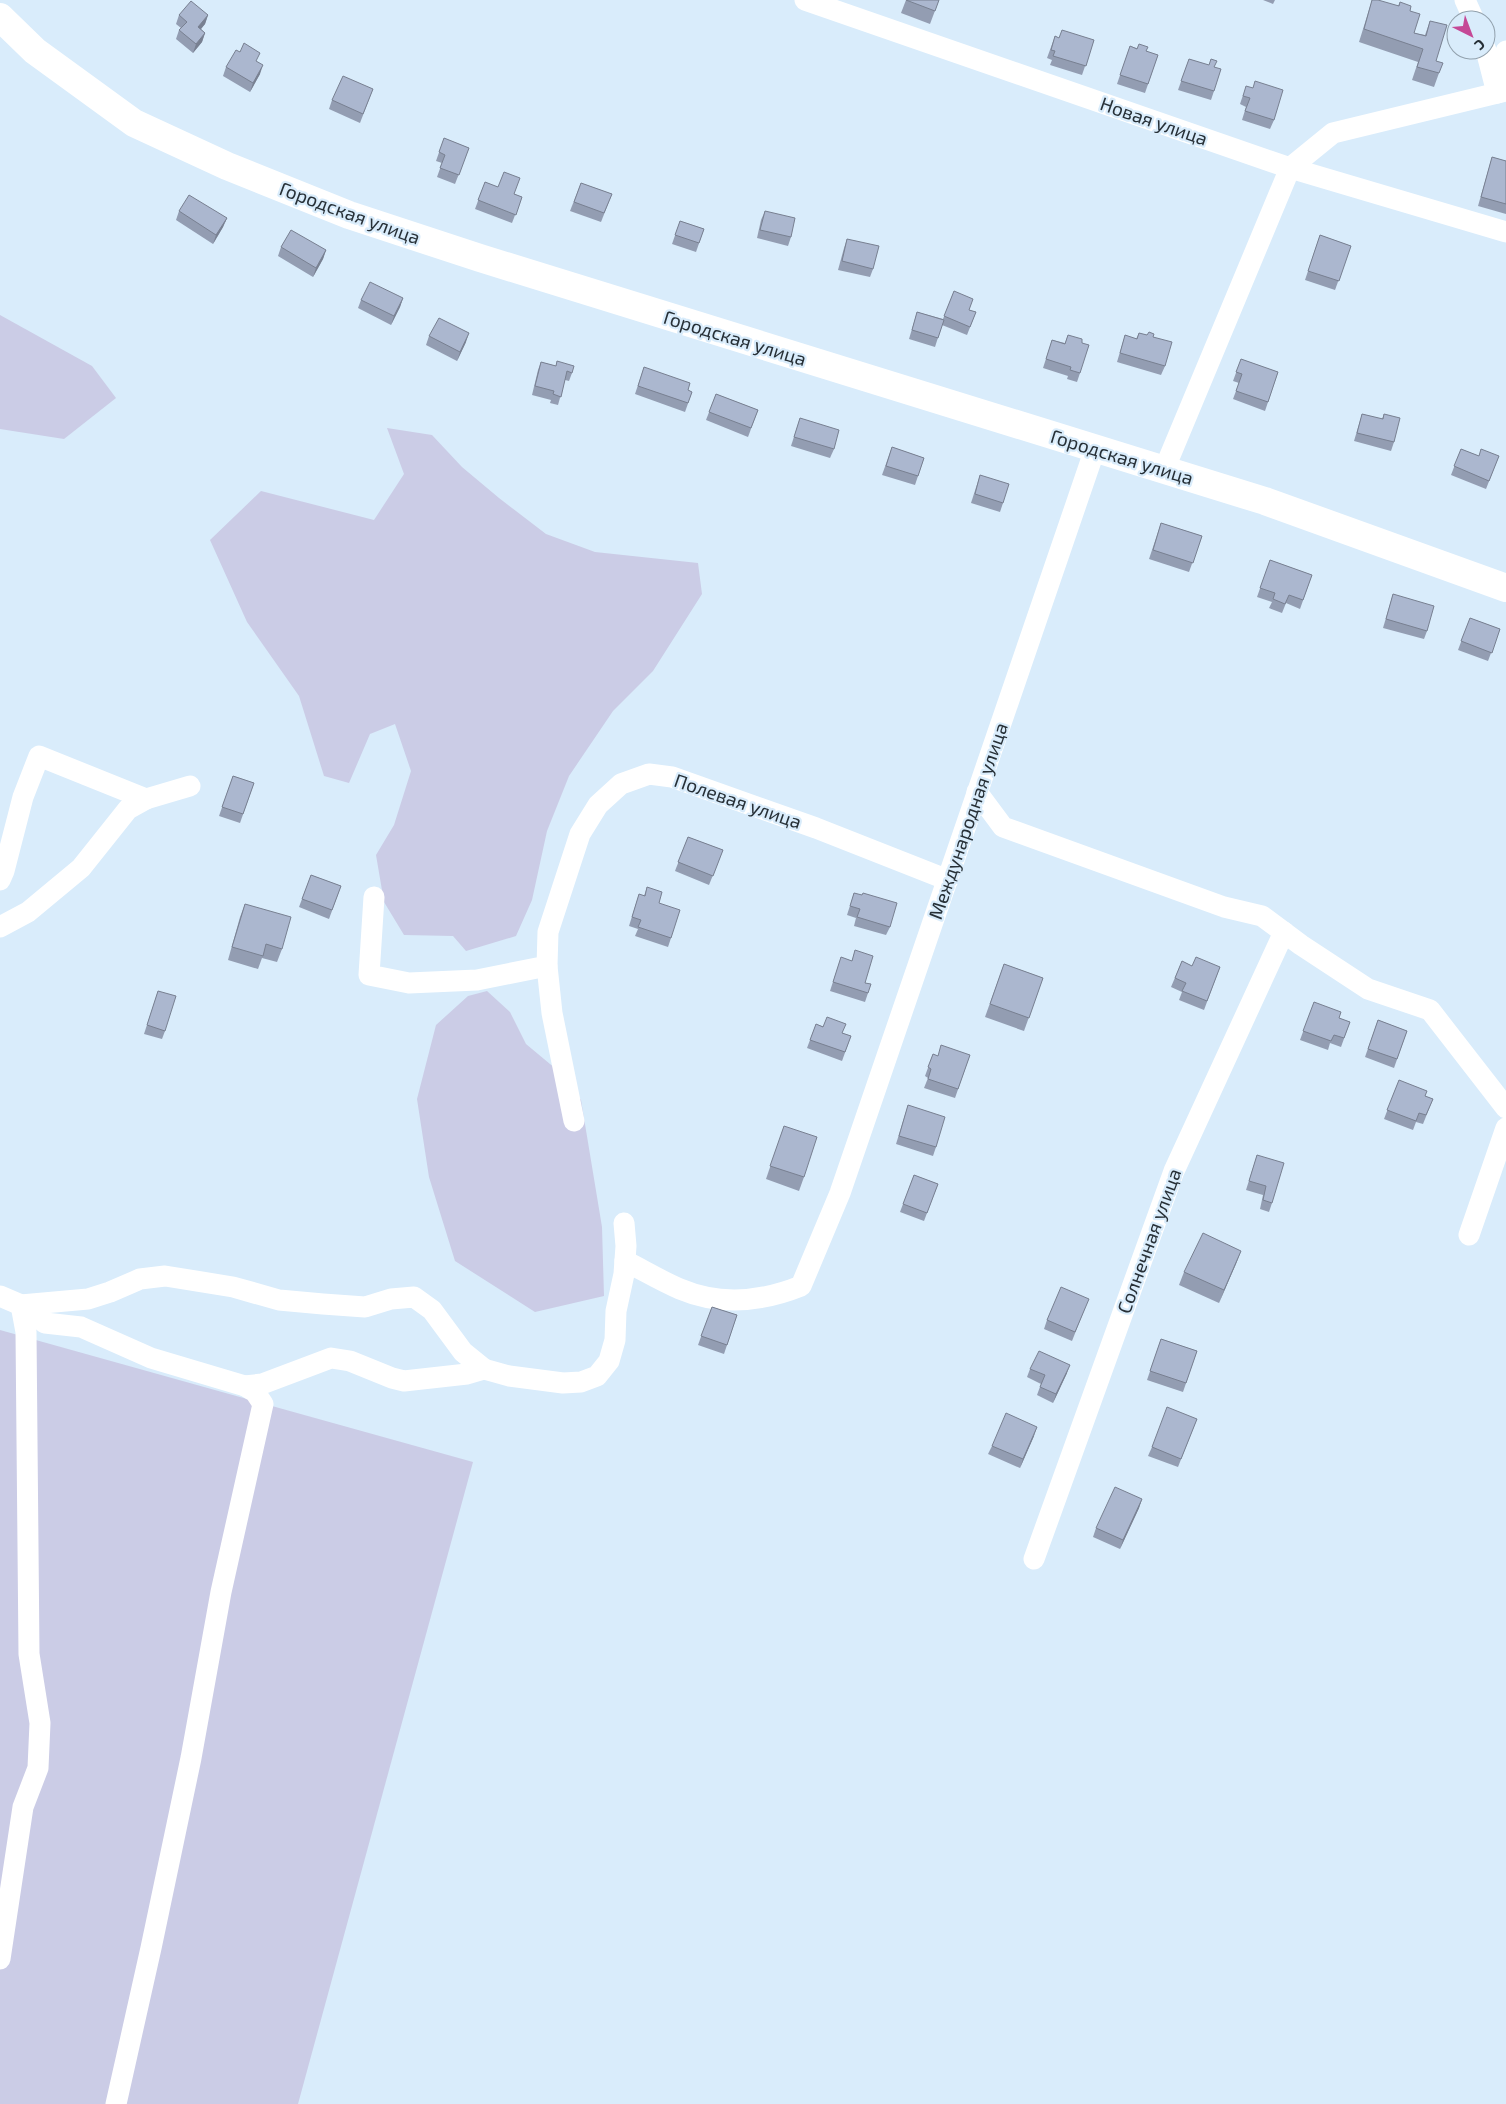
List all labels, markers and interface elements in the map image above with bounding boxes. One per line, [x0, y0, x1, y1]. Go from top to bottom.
north arrow [1446, 10, 1496, 60]
text: С [1471, 36, 1489, 54]
street label: Новая улица [1097, 91, 1211, 151]
street label: Городская улица [276, 176, 424, 250]
street label: Городская улица [661, 305, 809, 371]
street label: Городская улица [1048, 424, 1196, 490]
street label: Международная улица [923, 720, 1013, 922]
street label: Полевая улица [671, 768, 805, 834]
street label: Солнечная улица [1112, 1165, 1186, 1317]

